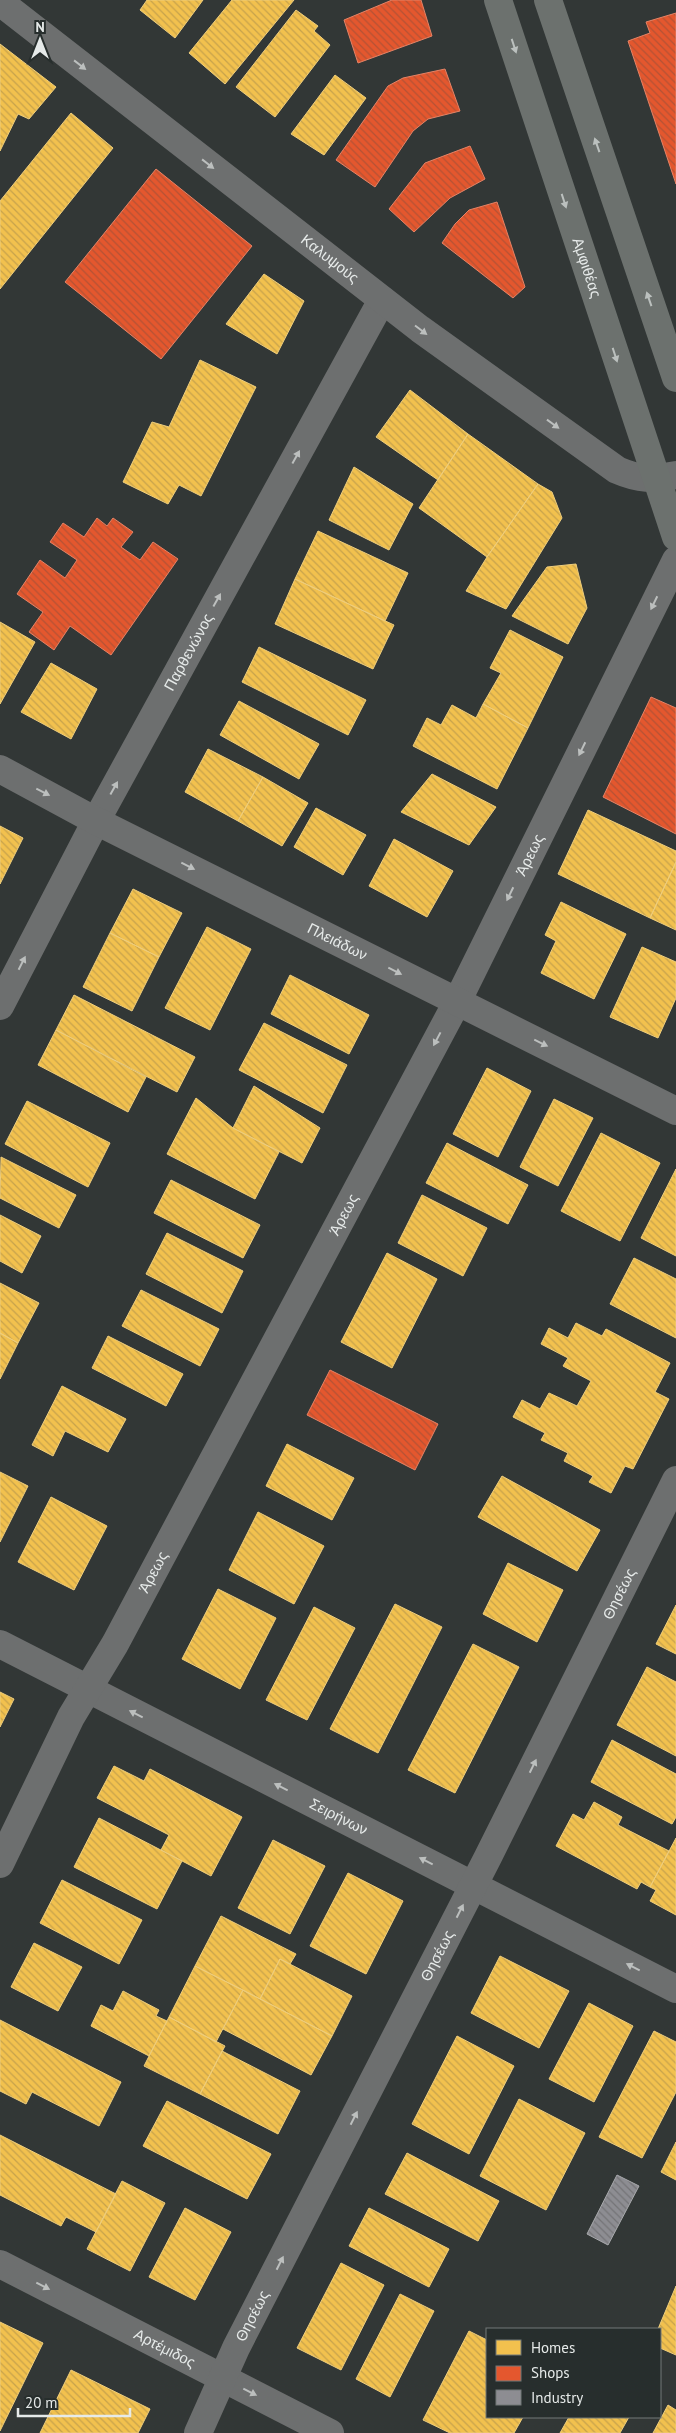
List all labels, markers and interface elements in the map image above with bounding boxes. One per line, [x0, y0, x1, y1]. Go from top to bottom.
north arrow [15, 15, 65, 65]
text: N [35, 18, 45, 36]
one-way arrow [510, 39, 518, 54]
one-way arrow [73, 59, 86, 70]
one-way arrow [593, 137, 600, 152]
one-way arrow [201, 159, 214, 170]
one-way arrow [561, 193, 569, 208]
street label: Καλυψούς [297, 230, 363, 287]
street label: Αμφιθέας [568, 235, 606, 300]
one-way arrow [645, 291, 652, 306]
one-way arrow [414, 324, 427, 335]
one-way arrow [611, 348, 619, 363]
one-way arrow [546, 419, 560, 429]
one-way arrow [291, 451, 300, 464]
one-way arrow [213, 593, 222, 606]
one-way arrow [650, 596, 658, 610]
street label: Παρθενώνος [159, 610, 217, 694]
one-way arrow [578, 742, 586, 756]
one-way arrow [110, 781, 118, 796]
one-way arrow [36, 788, 51, 796]
street label: Άρεως [511, 831, 548, 879]
one-way arrow [181, 862, 195, 870]
one-way arrow [506, 887, 514, 902]
street label: Πλειάδων [304, 918, 371, 964]
one-way arrow [18, 956, 26, 970]
one-way arrow [388, 967, 403, 975]
one-way arrow [433, 1032, 441, 1047]
one-way arrow [534, 1039, 548, 1047]
street label: Άρεως [325, 1190, 362, 1238]
street label: Άρεως [134, 1548, 172, 1596]
street label: Θησέως [598, 1565, 640, 1622]
one-way arrow [129, 1709, 143, 1717]
one-way arrow [529, 1759, 537, 1773]
one-way arrow [274, 1783, 288, 1791]
street label: Σειρήνων [306, 1794, 371, 1839]
one-way arrow [418, 1857, 433, 1865]
one-way arrow [456, 1904, 464, 1919]
street label: Θησέως [416, 1927, 458, 1984]
one-way arrow [625, 1963, 640, 1971]
one-way arrow [350, 2111, 358, 2126]
one-way arrow [276, 2256, 284, 2270]
one-way arrow [36, 2282, 51, 2290]
street label: Θησέως [231, 2287, 273, 2345]
street label: Αρτέμιδος [131, 2324, 199, 2372]
legend [486, 2328, 661, 2418]
text: Homes [531, 2338, 575, 2357]
text: Shops [531, 2363, 570, 2382]
scale bar [18, 2386, 130, 2418]
one-way arrow [243, 2388, 257, 2396]
text: Industry [531, 2388, 583, 2407]
text: 20 m [25, 2393, 58, 2412]

